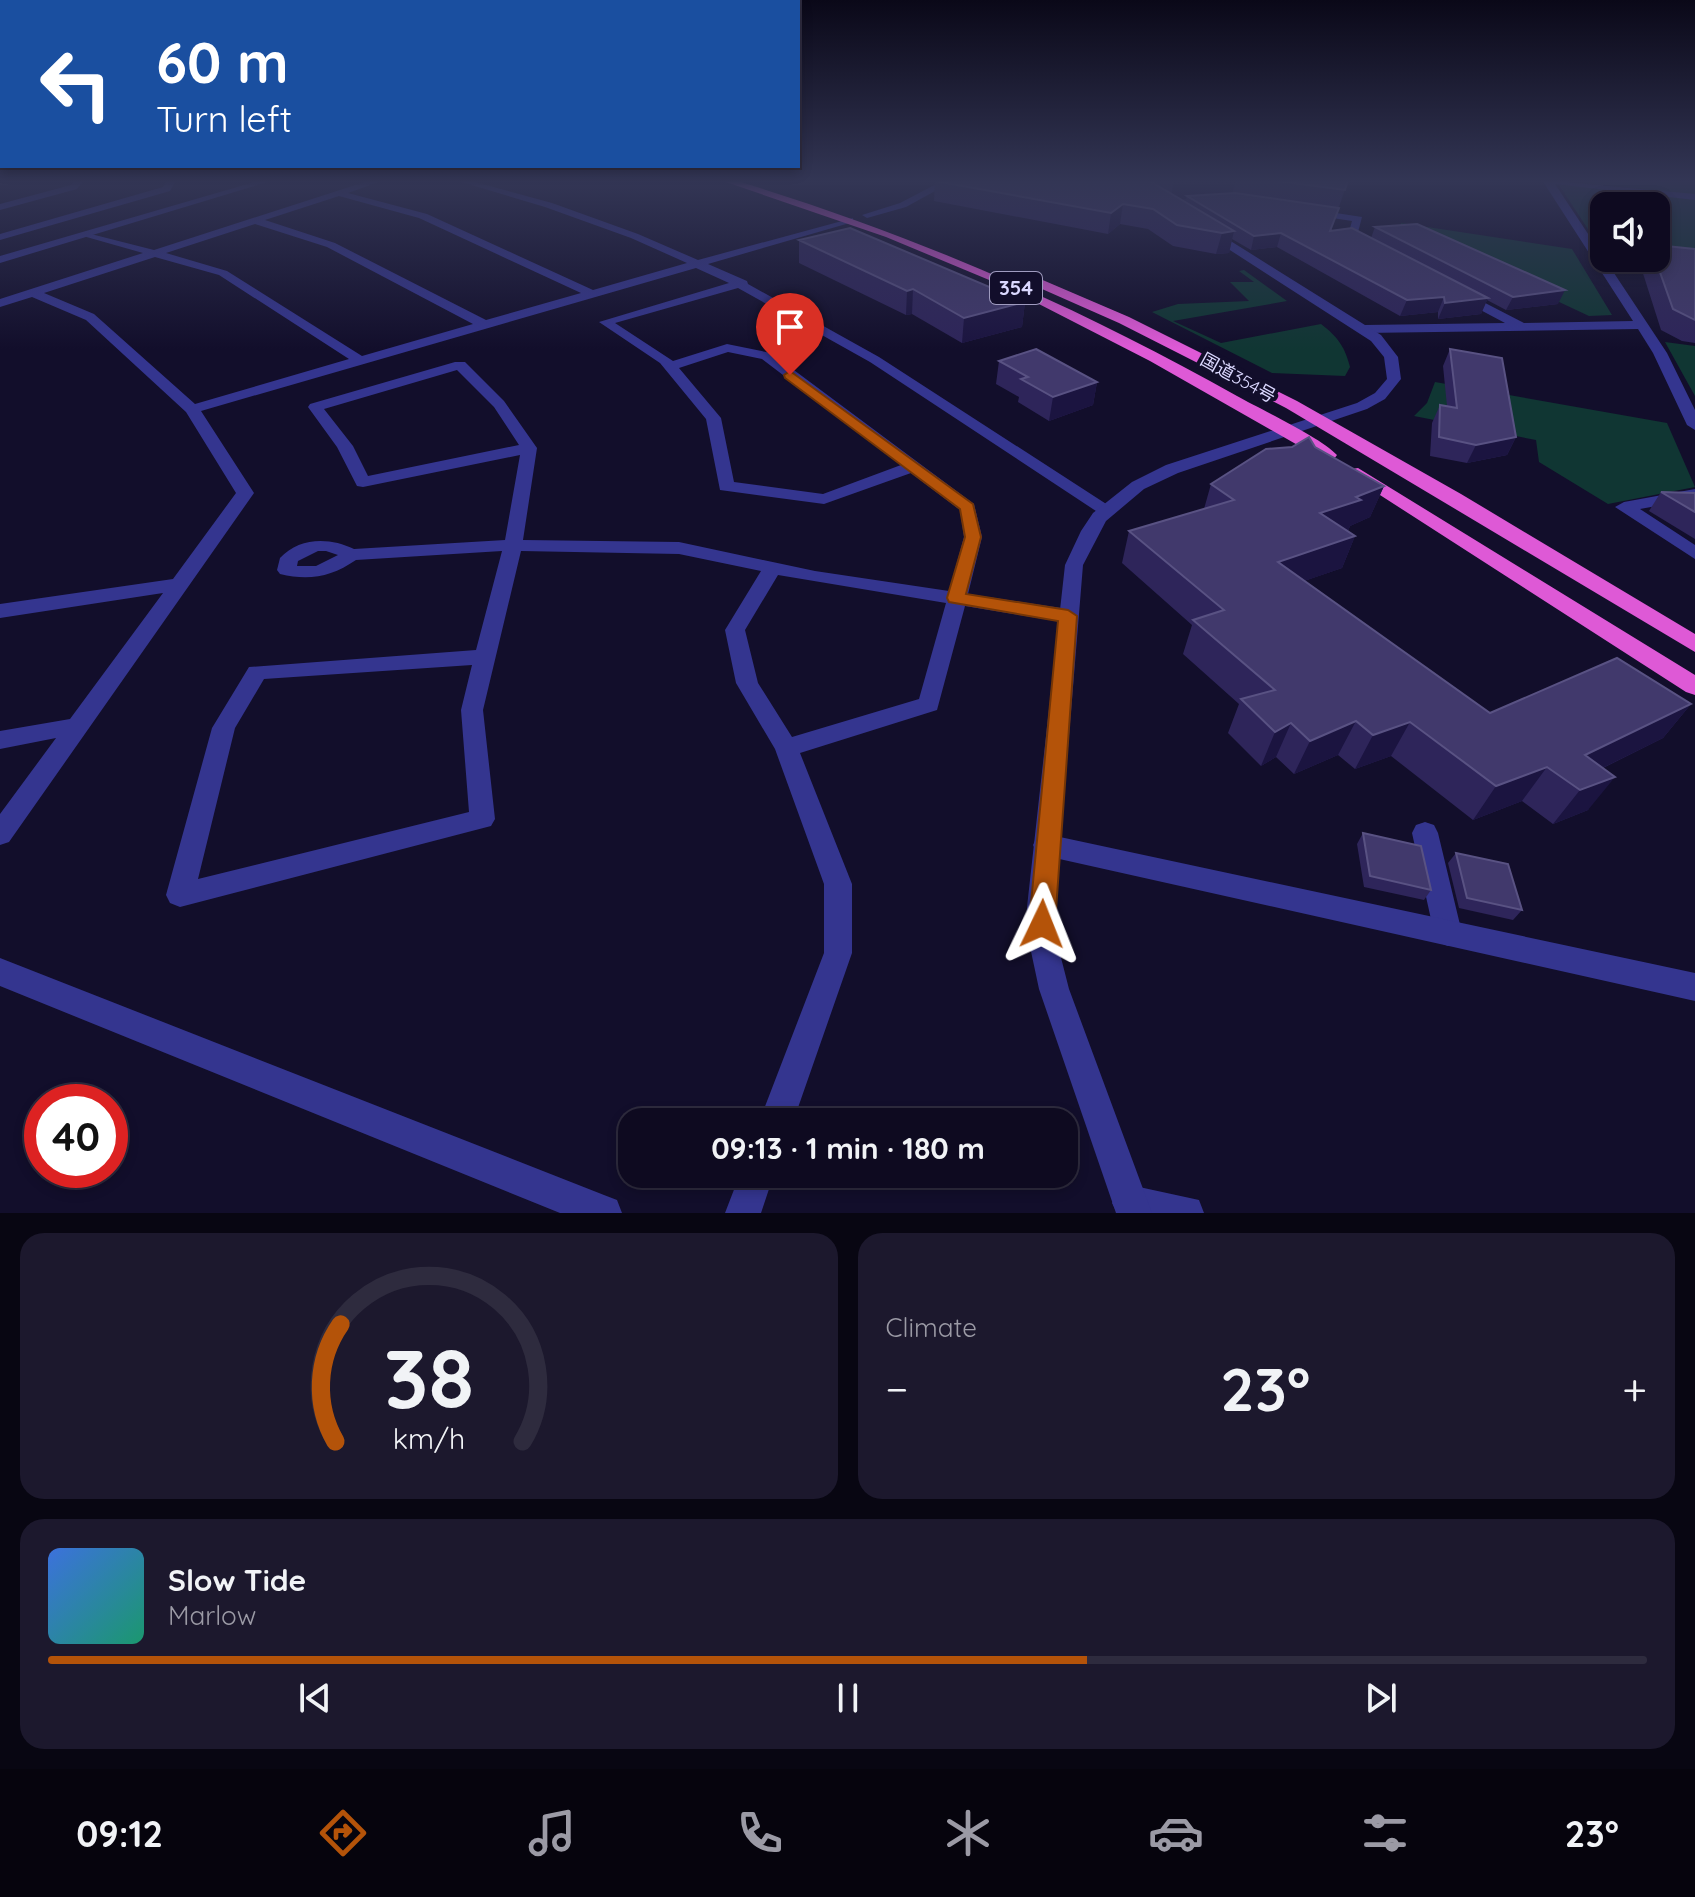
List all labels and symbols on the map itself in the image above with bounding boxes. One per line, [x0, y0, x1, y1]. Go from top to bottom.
road number: 354 [990, 272, 1042, 304]
pin [756, 293, 824, 375]
street label: 国道354号 [1196, 347, 1280, 408]
position arrow [1000, 882, 1084, 966]
speed limit sign: 40 [24, 1084, 128, 1188]

